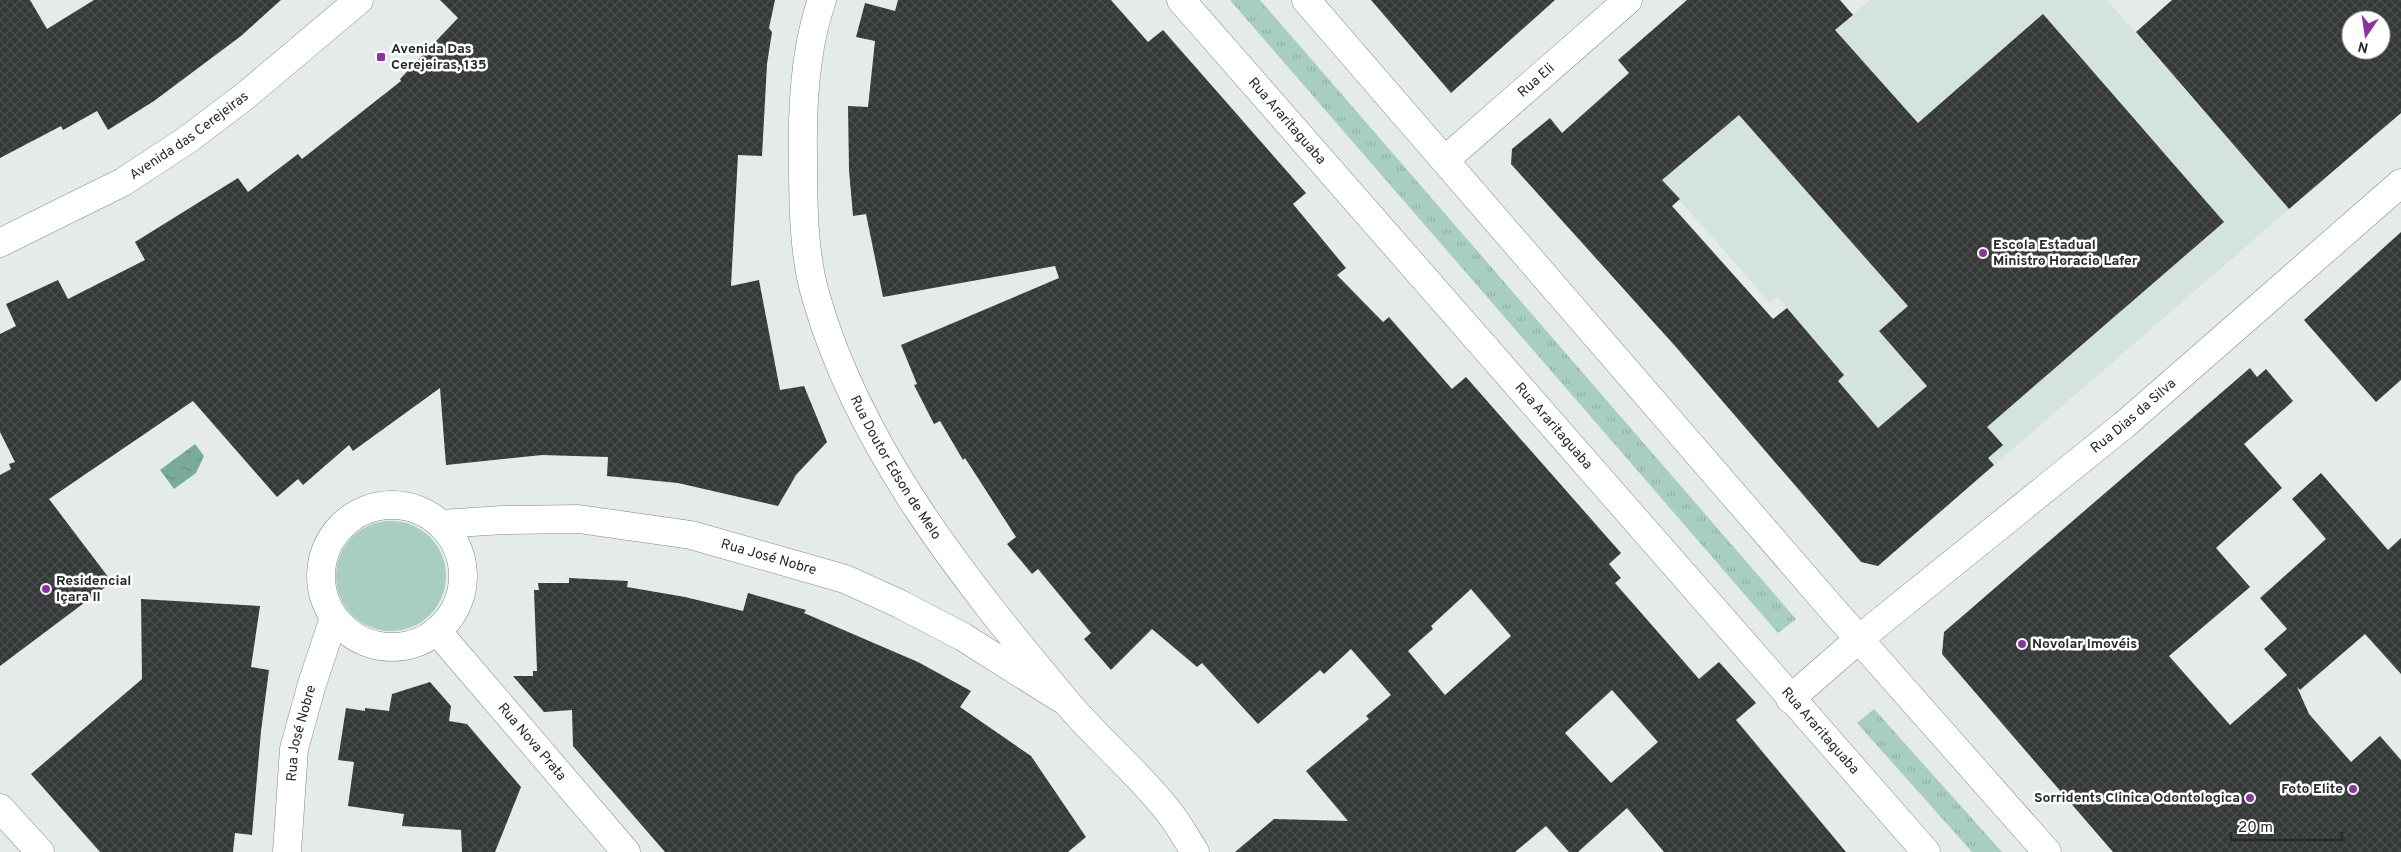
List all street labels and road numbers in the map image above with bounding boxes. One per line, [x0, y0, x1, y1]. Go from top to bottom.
street label: Rua Eli [1514, 60, 1558, 101]
street label: Rua Araritaguaba [1244, 74, 1330, 168]
street label: Avenida das Cerejeiras [126, 88, 252, 184]
street label: Rua Dias da Silva [2087, 375, 2179, 457]
street label: Rua Araritaguaba [1511, 379, 1596, 473]
street label: Rua Doutor Edson de Melo [846, 393, 945, 543]
street label: Rua José Nobre [719, 535, 818, 579]
street label: Rua José Nobre [283, 683, 320, 782]
street label: Rua Araritaguaba [1778, 684, 1863, 778]
street label: Rua Nova Prata [494, 700, 570, 784]

